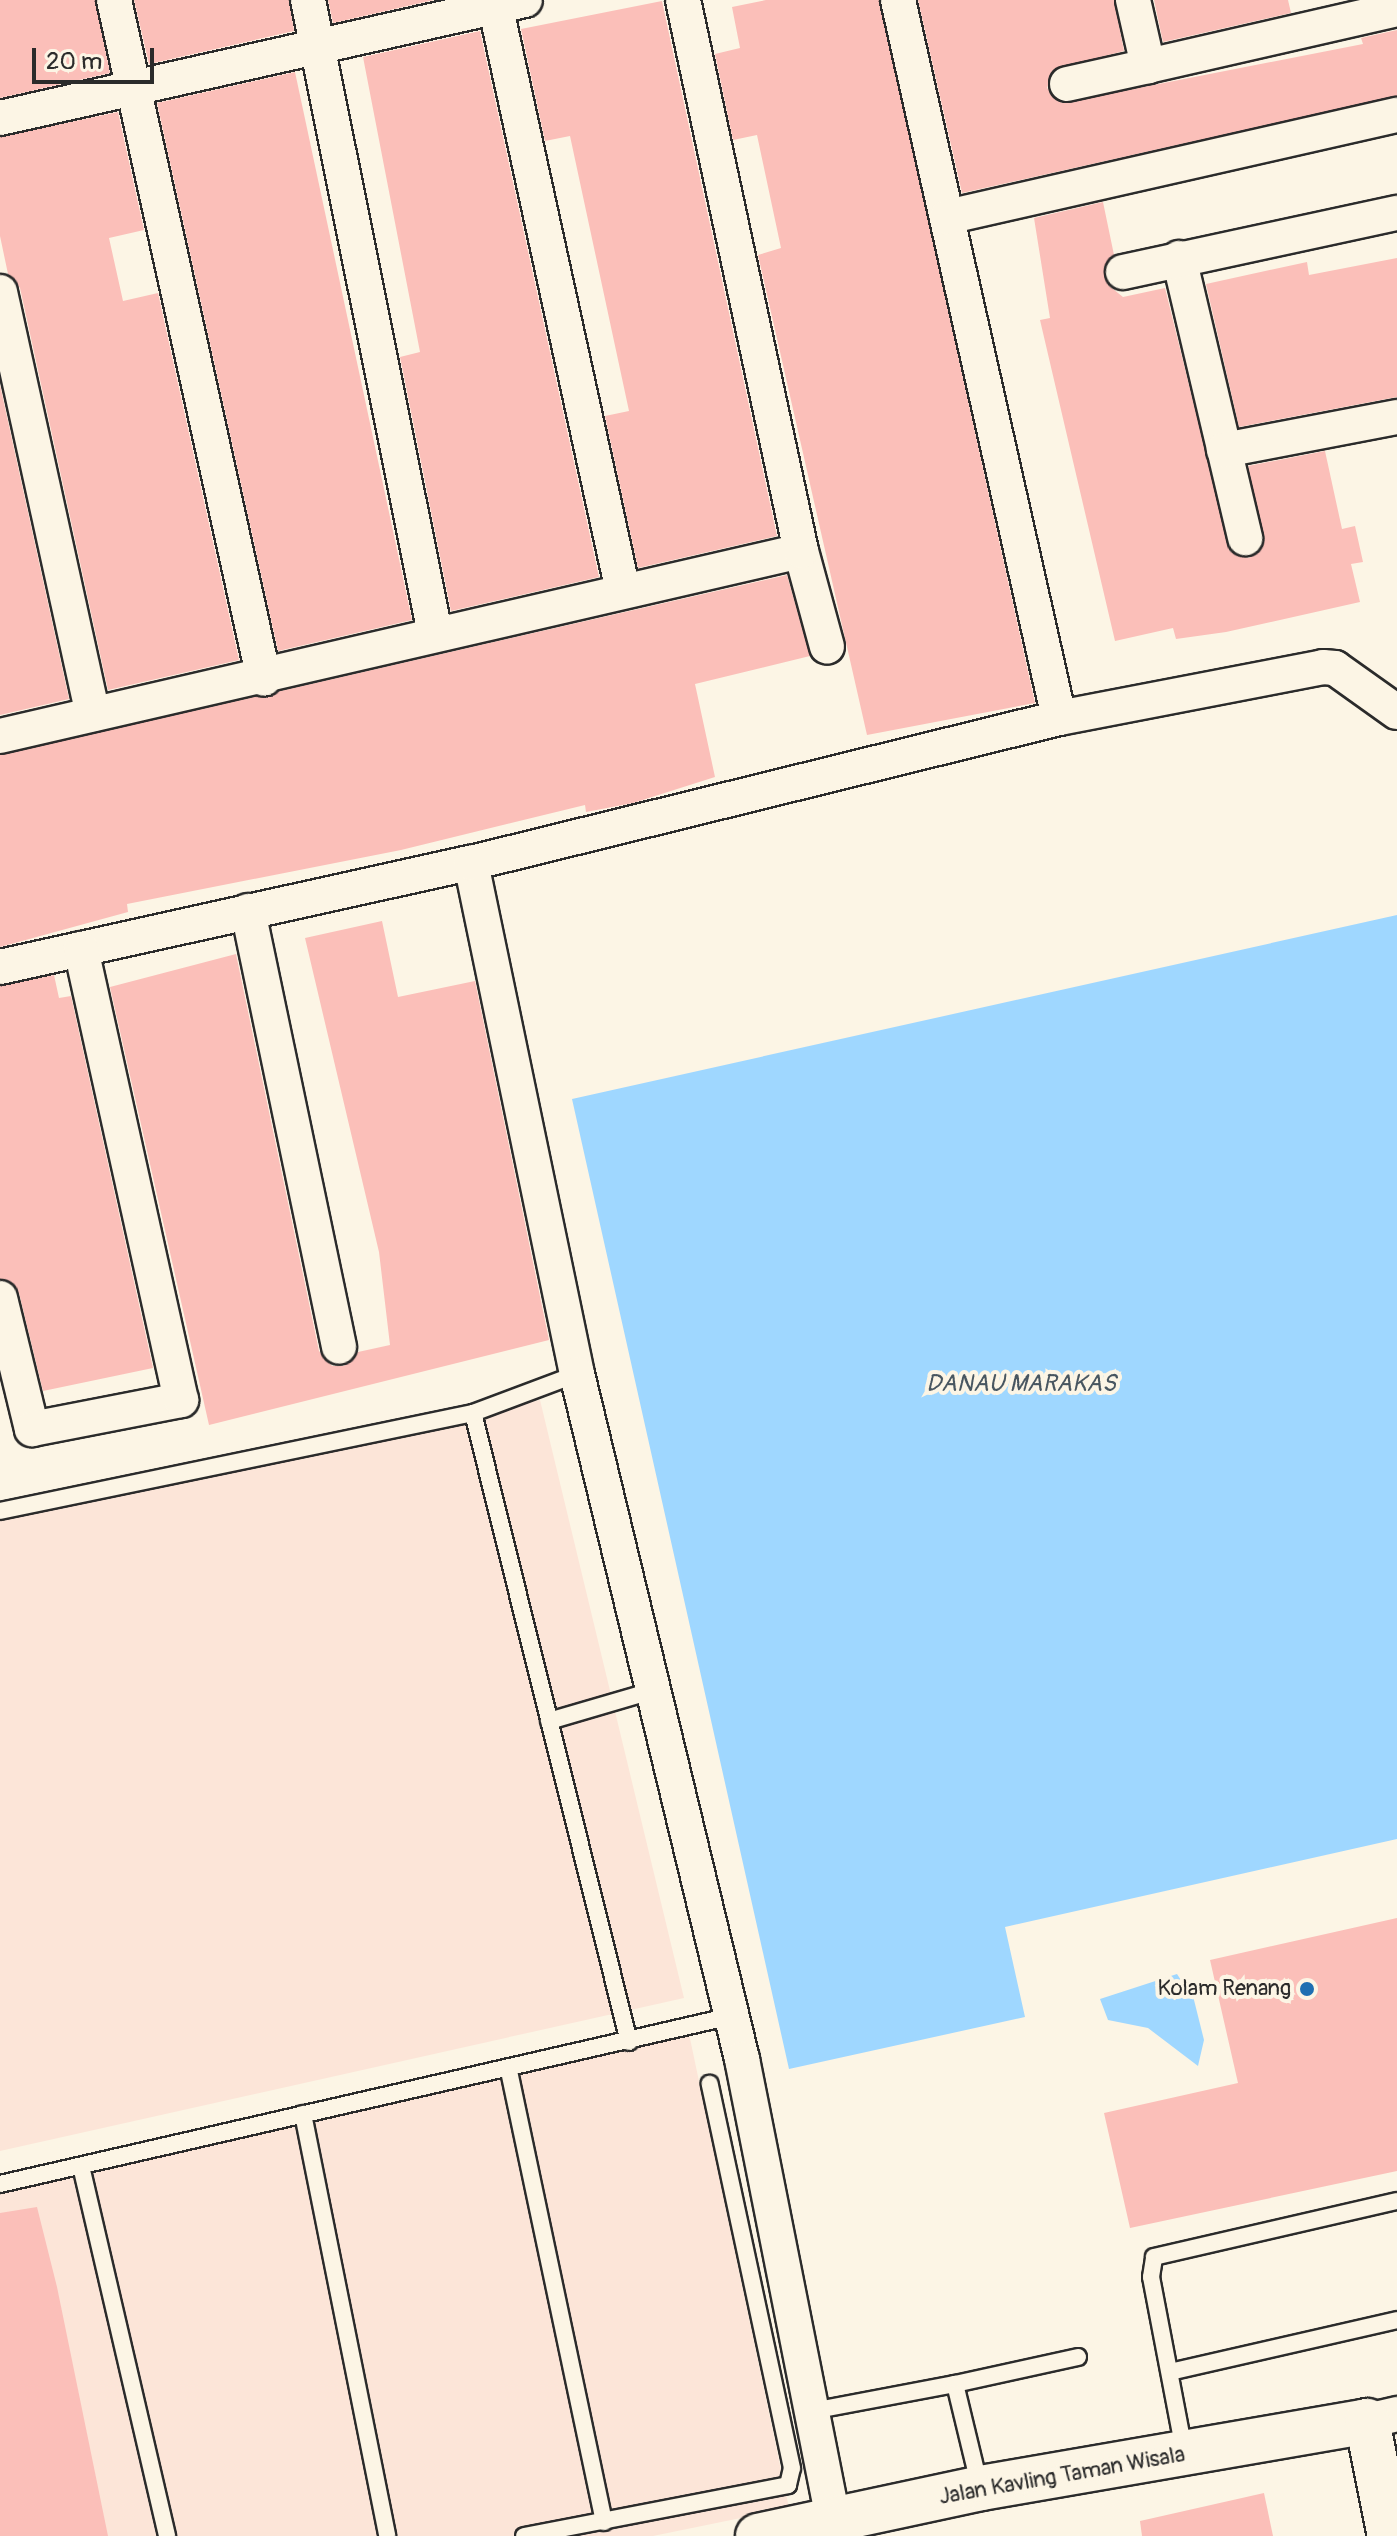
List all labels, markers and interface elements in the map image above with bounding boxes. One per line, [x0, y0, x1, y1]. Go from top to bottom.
scale bar [36, 32, 158, 82]
text: 20 m [46, 47, 102, 76]
water label: DANAU MARAKAS [926, 1370, 1116, 1398]
place label: Kolam Renang [1157, 1976, 1291, 2002]
marker: Kolam Renang [1298, 1980, 1316, 1998]
street label: Jalan Kavling Taman Wisala [937, 2441, 1187, 2511]

